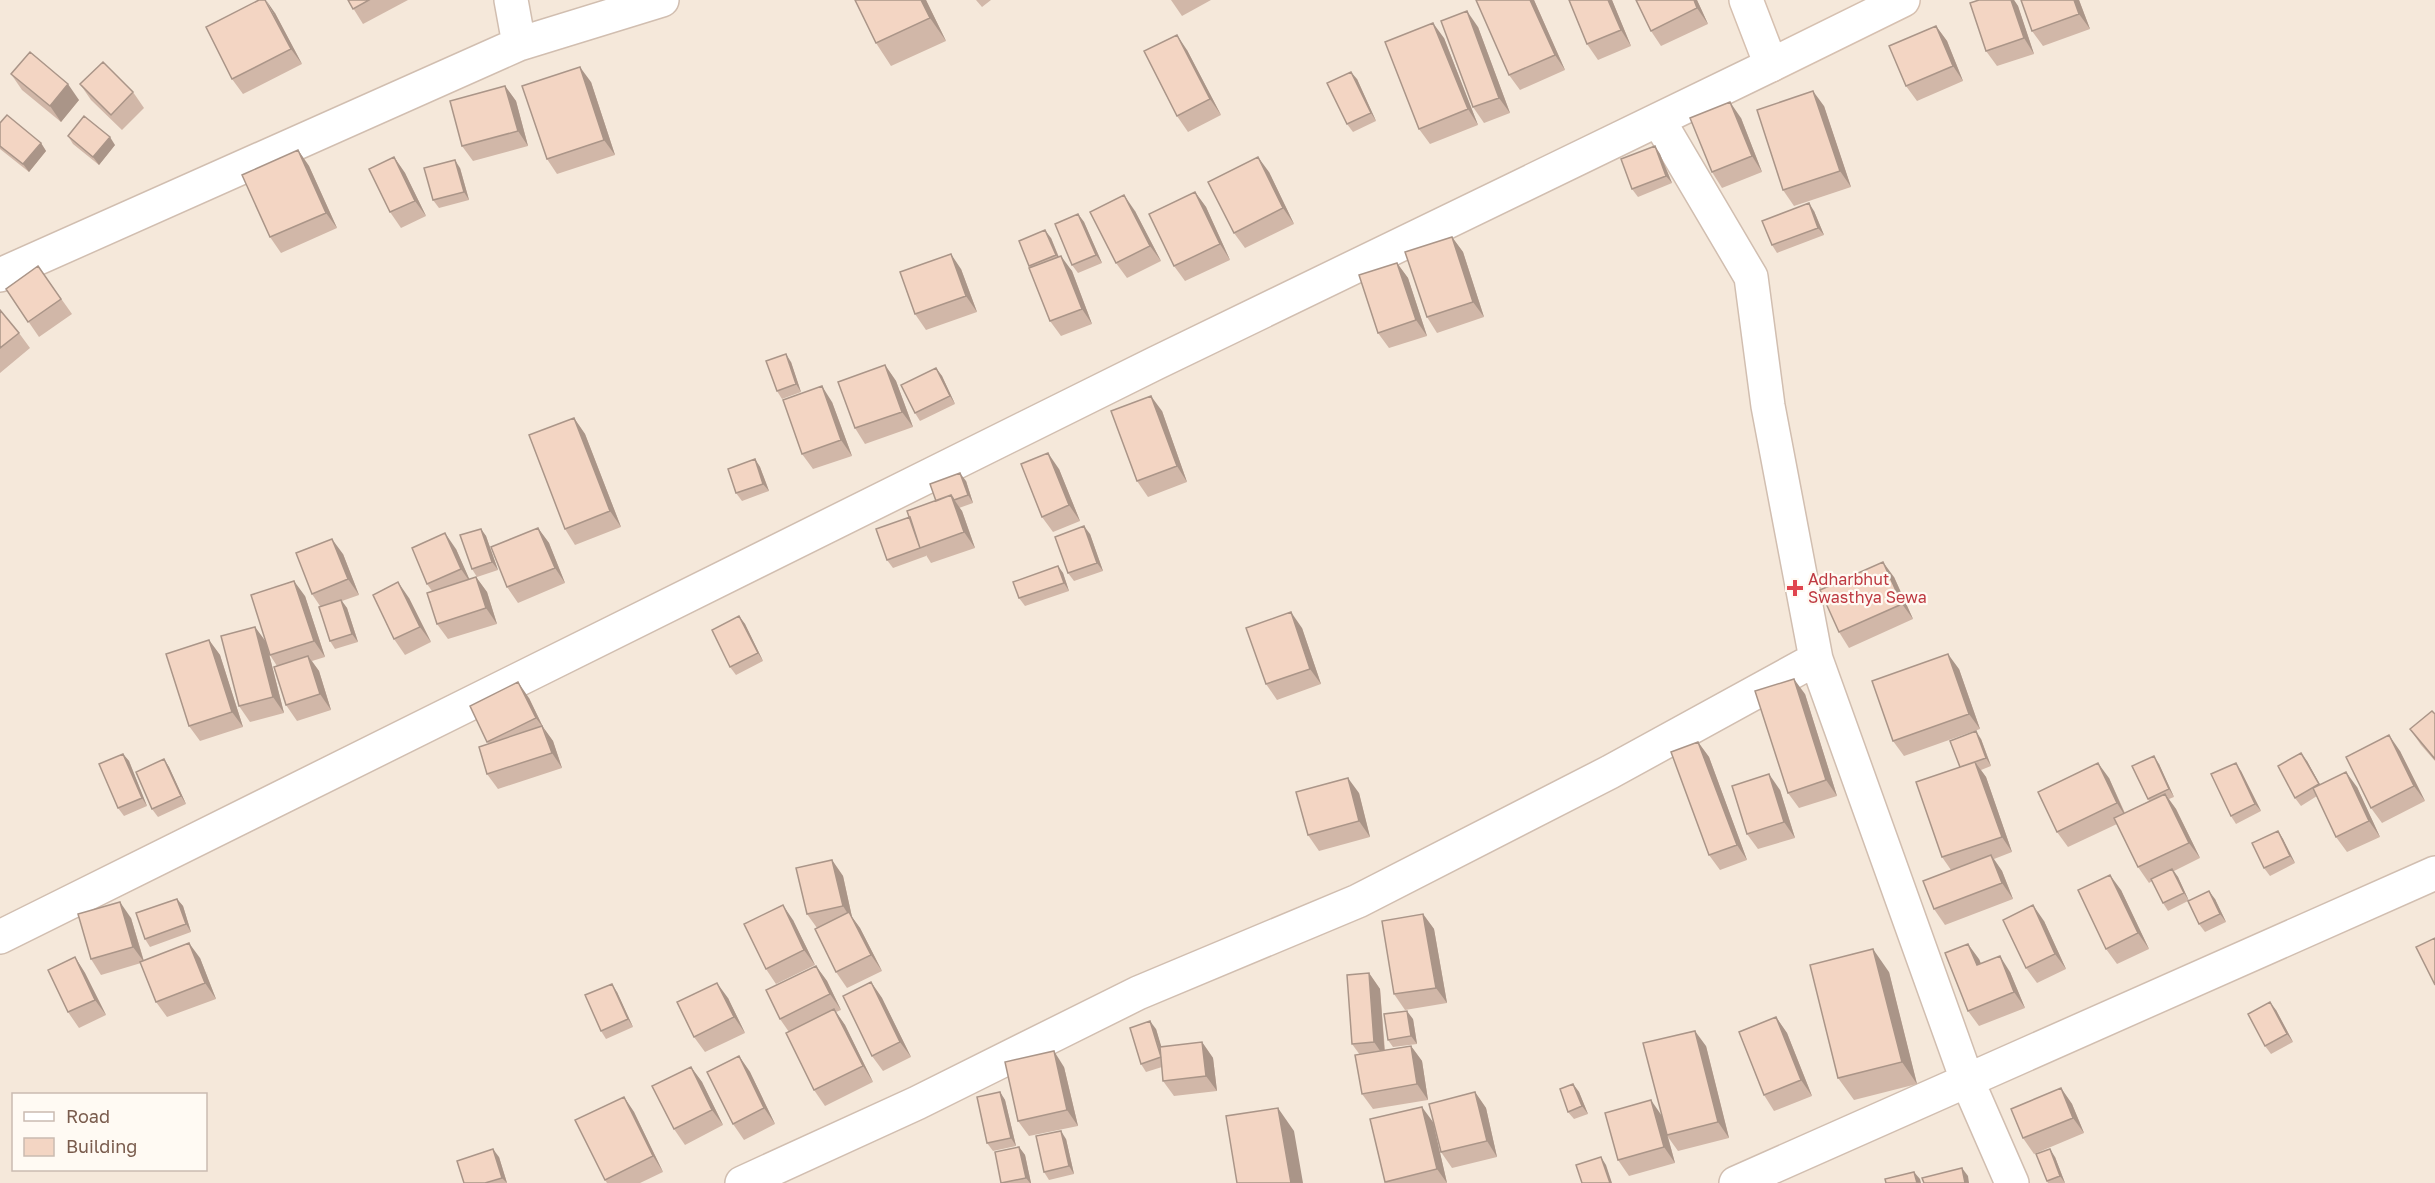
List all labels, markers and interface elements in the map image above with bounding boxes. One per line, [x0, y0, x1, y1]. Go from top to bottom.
place label: Adharbhut Swasthya Sewa [1808, 569, 1927, 607]
marker: Adharbhut Swasthya Sewa [1786, 579, 1804, 597]
legend [12, 1093, 207, 1171]
text: Road [66, 1105, 110, 1127]
text: Building [66, 1135, 137, 1157]

